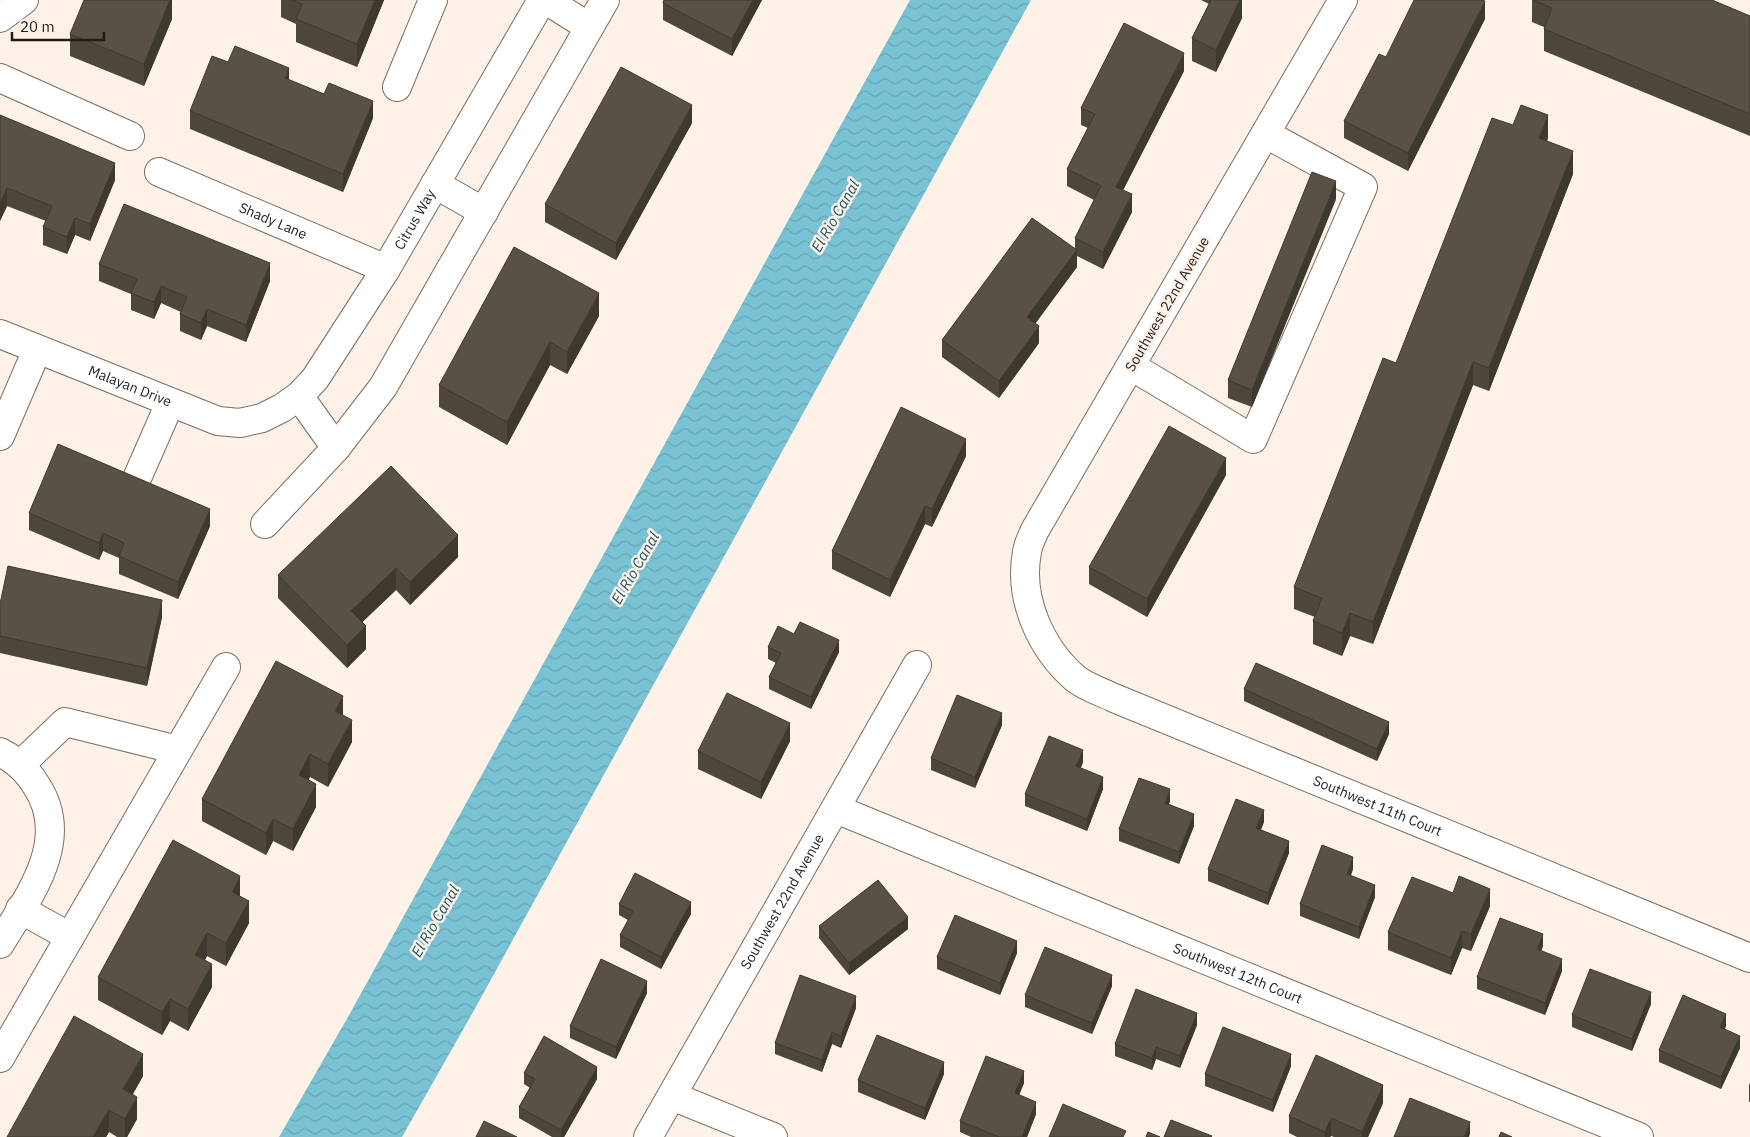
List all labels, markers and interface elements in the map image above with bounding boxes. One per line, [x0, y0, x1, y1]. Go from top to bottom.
scale bar [12, 10, 105, 42]
text: 20 m [20, 17, 55, 36]
water label: El Rio Canal [807, 177, 863, 255]
street label: Citrus Way [390, 186, 439, 253]
street label: Shady Lane [236, 198, 310, 243]
street label: Southwest 22nd Avenue [1121, 233, 1213, 375]
street label: Malayan Drive [86, 361, 175, 411]
water label: El Rio Canal [607, 529, 663, 607]
street label: Southwest 11th Court [1310, 771, 1445, 840]
street label: Southwest 22nd Avenue [736, 830, 828, 973]
water label: El Rio Canal [407, 882, 463, 960]
street label: Southwest 12th Court [1171, 939, 1305, 1008]

